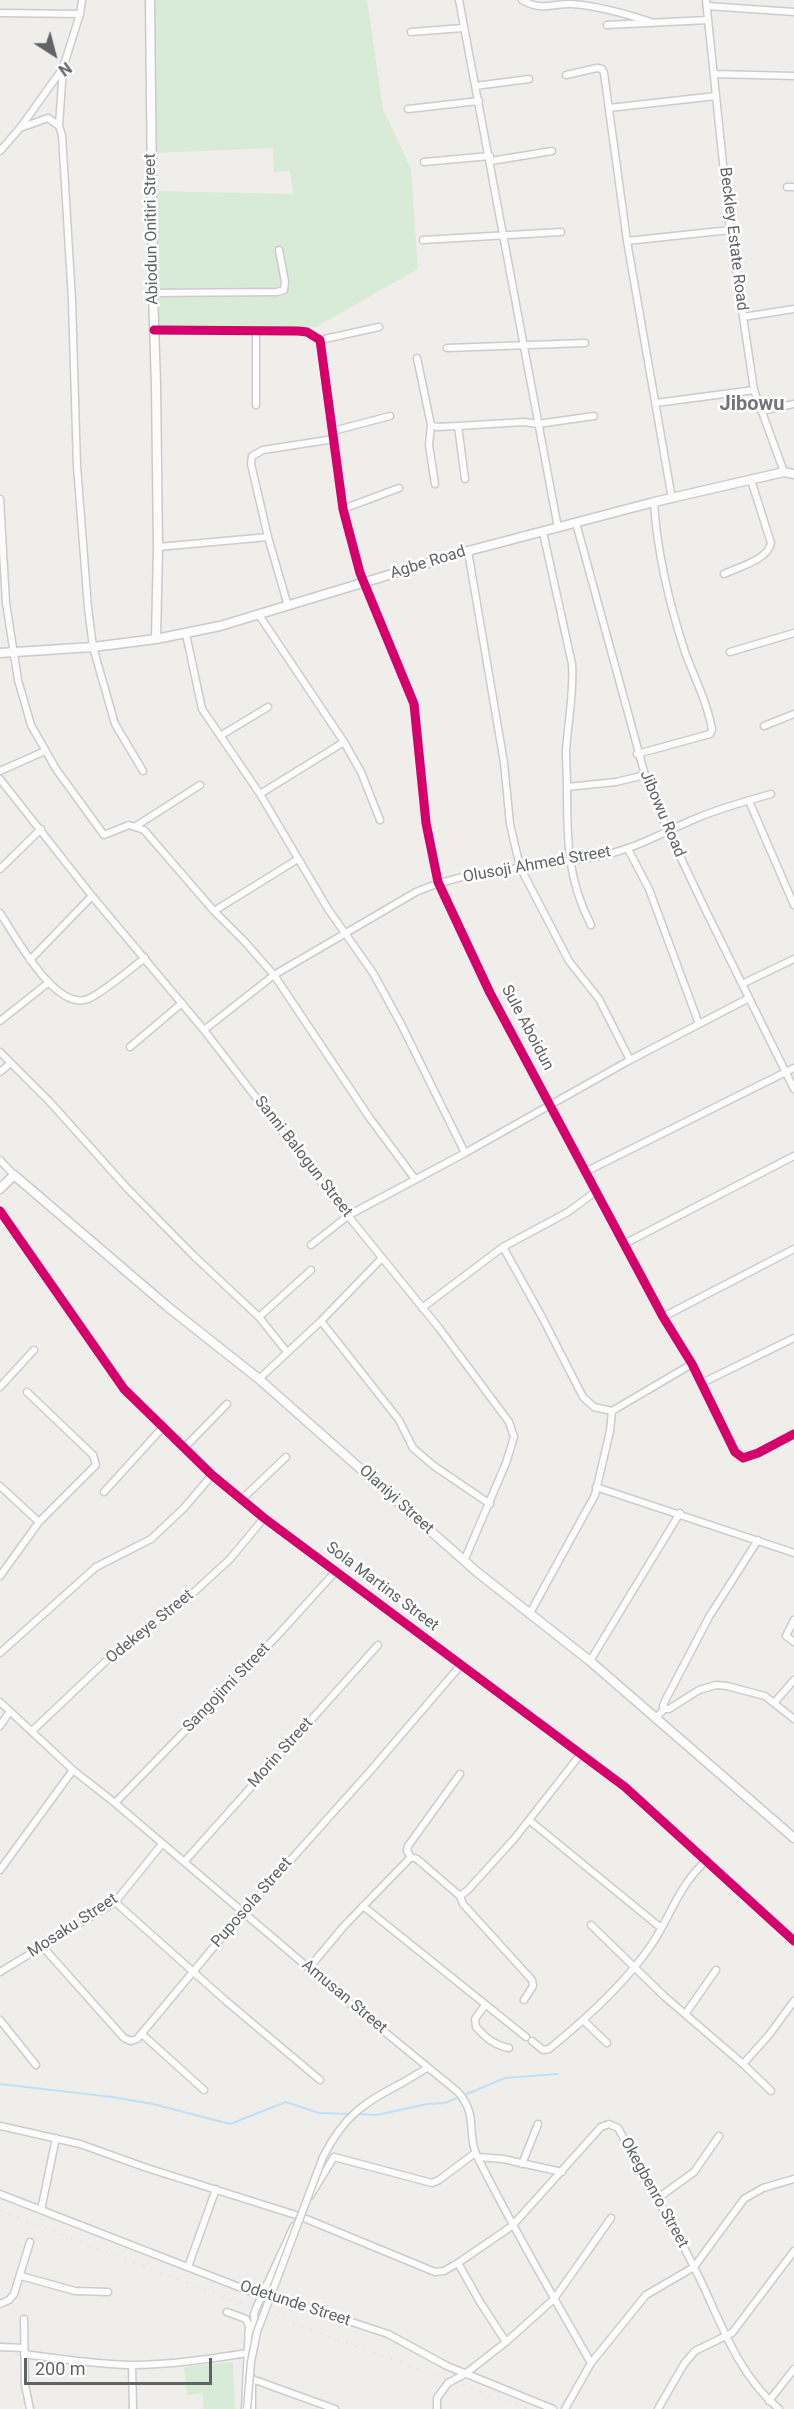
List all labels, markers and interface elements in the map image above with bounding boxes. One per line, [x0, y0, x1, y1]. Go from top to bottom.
north arrow [24, 24, 84, 84]
text: N [55, 58, 75, 80]
street label: Abiodun Onitiri Street [141, 153, 163, 305]
street label: Beckley Estate Road [715, 166, 751, 312]
district label: Jibowu [720, 393, 784, 417]
street label: Agbe Road [388, 542, 468, 584]
street label: Jibowu Road [635, 768, 689, 860]
street label: Olusoji Ahmed Street [462, 843, 612, 887]
street label: Sule Aboidun [497, 982, 557, 1074]
street label: Sanni Balogun Street [250, 1093, 356, 1221]
street label: Olaniyi Street [355, 1461, 437, 1539]
street label: Sola Martins Street [322, 1538, 442, 1636]
street label: Odekeye Street [102, 1586, 198, 1668]
street label: Sangojimi Street [179, 1639, 275, 1737]
street label: Morin Street [245, 1714, 317, 1792]
street label: Puposola Street [208, 1854, 296, 1952]
street label: Mosaku Street [25, 1890, 121, 1962]
street label: Amusan Street [298, 1956, 390, 2038]
street label: Okegbenro Street [616, 2134, 692, 2252]
street label: Odetunde Street [237, 2277, 353, 2331]
scale bar [27, 2346, 214, 2384]
text: 200 m [35, 2358, 86, 2379]

